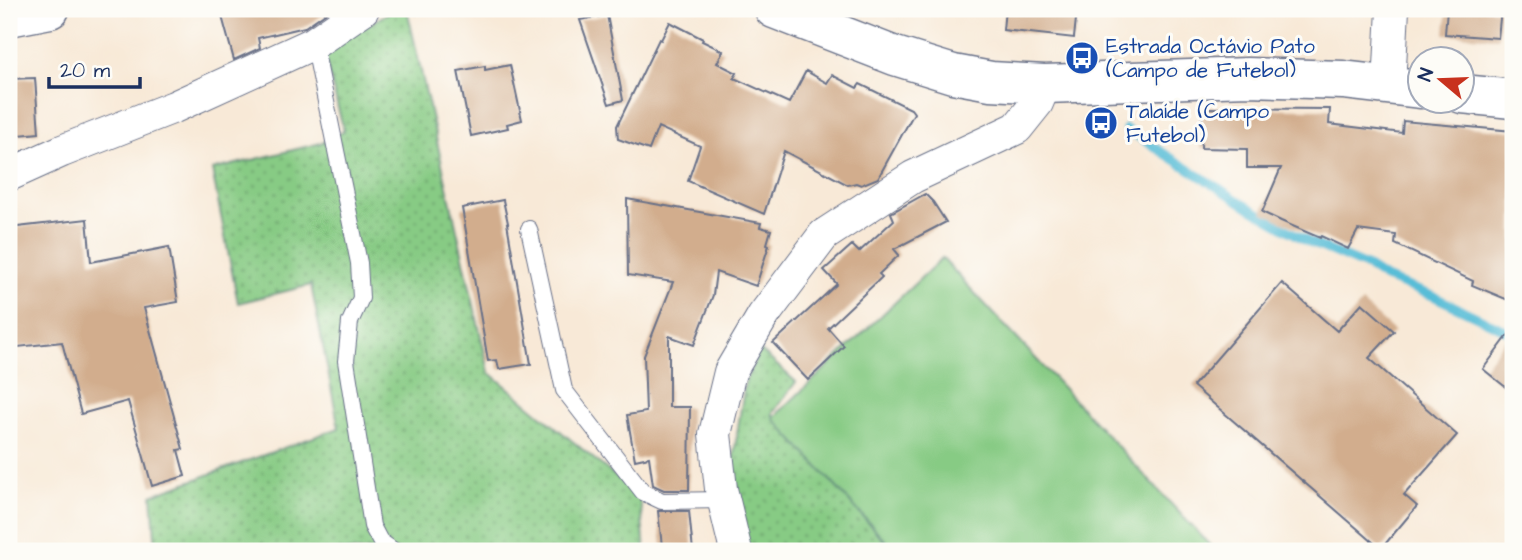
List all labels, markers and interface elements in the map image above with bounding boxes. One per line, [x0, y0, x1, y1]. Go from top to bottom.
place label: Estrada Octávio Pato (Campo de Futebol) [1106, 32, 1315, 86]
bus stop icon: Estrada Octávio Pato (Campo de Futebol) [1063, 39, 1101, 77]
scale bar [49, 46, 140, 90]
north arrow [1406, 46, 1476, 116]
text: 20 m [60, 56, 111, 85]
text: N [1412, 65, 1441, 85]
place label: Talaíde (Campo Futebol) [1126, 97, 1269, 150]
bus stop icon: Talaíde (Campo Futebol) [1082, 104, 1120, 142]

